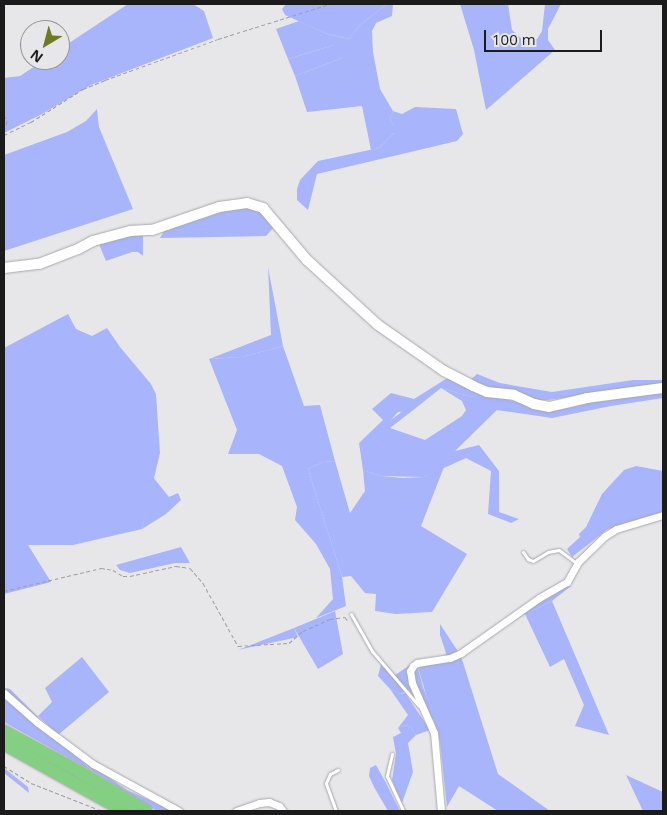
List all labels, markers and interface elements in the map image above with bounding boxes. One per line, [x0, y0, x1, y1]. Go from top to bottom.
north arrow [20, 20, 70, 70]
scale bar [487, 20, 604, 52]
text: 100 m [492, 29, 536, 49]
text: N [26, 46, 47, 68]

